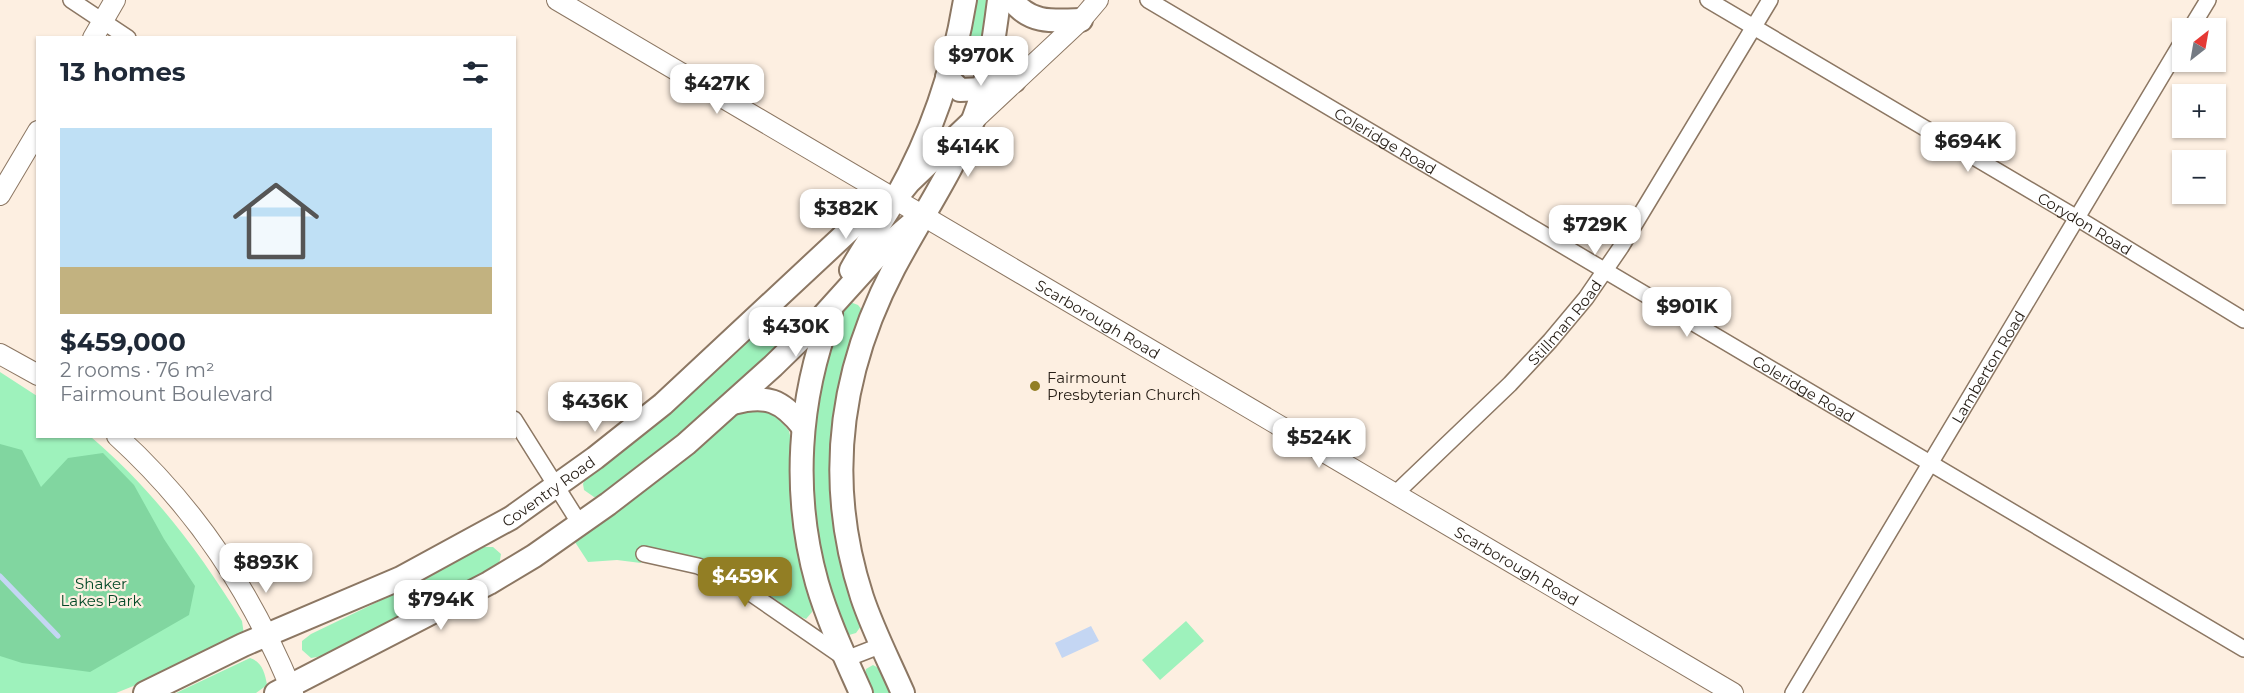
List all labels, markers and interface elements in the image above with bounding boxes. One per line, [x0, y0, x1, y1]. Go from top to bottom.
north arrow [2172, 18, 2226, 72]
map controls [2172, 18, 2226, 204]
pin: $970K [939, 36, 1023, 87]
text: $970K [948, 43, 1014, 67]
text: 13 homes [60, 56, 186, 88]
icon: filters [459, 56, 492, 89]
pin: $427K [675, 64, 759, 115]
text: $427K [684, 71, 750, 95]
button: + [2172, 84, 2226, 138]
street label: Coleridge Road [1331, 103, 1440, 178]
pin: $694K [1926, 122, 2010, 173]
pin: $414K [926, 127, 1010, 178]
text: $694K [1935, 129, 2001, 153]
text: $414K [937, 134, 999, 158]
button: − [2172, 150, 2226, 204]
icon: home [222, 167, 330, 275]
street label: Corydon Road [2034, 188, 2135, 259]
pin: $382K [804, 189, 888, 240]
text: $382K [814, 196, 878, 220]
pin: $729K [1553, 205, 1637, 256]
text: $729K [1563, 212, 1627, 236]
street label: Scarborough Road [1032, 275, 1164, 363]
street label: Stillman Road [1523, 276, 1605, 369]
pin: $901K [1645, 287, 1729, 338]
text: $901K [1656, 294, 1718, 318]
pin: $430K [754, 307, 838, 358]
street label: Lamberton Road [1947, 307, 2029, 426]
text: $430K [763, 314, 829, 338]
text: $459,000 [60, 326, 186, 358]
street label: Coleridge Road [1749, 351, 1858, 426]
text: 2 rooms · 76 m² [60, 358, 215, 382]
place label: Fairmount Presbyterian Church [1047, 368, 1201, 404]
marker: Fairmount Presbyterian Church [1028, 379, 1042, 393]
text: Fairmount Boulevard [60, 382, 273, 406]
pin: $436K [553, 382, 637, 433]
text: $436K [562, 389, 628, 413]
pin: $524K [1277, 418, 1361, 469]
text: $524K [1287, 425, 1351, 449]
street label: Coventry Road [499, 452, 599, 531]
street label: Scarborough Road [1451, 522, 1582, 610]
pin: $893K [224, 543, 308, 594]
text: $893K [233, 550, 299, 574]
pin: $459K [703, 557, 787, 608]
text: $459K [712, 564, 778, 588]
park label: Shaker Lakes Park [61, 574, 141, 610]
pin: $794K [399, 580, 483, 631]
text: $794K [408, 587, 474, 611]

